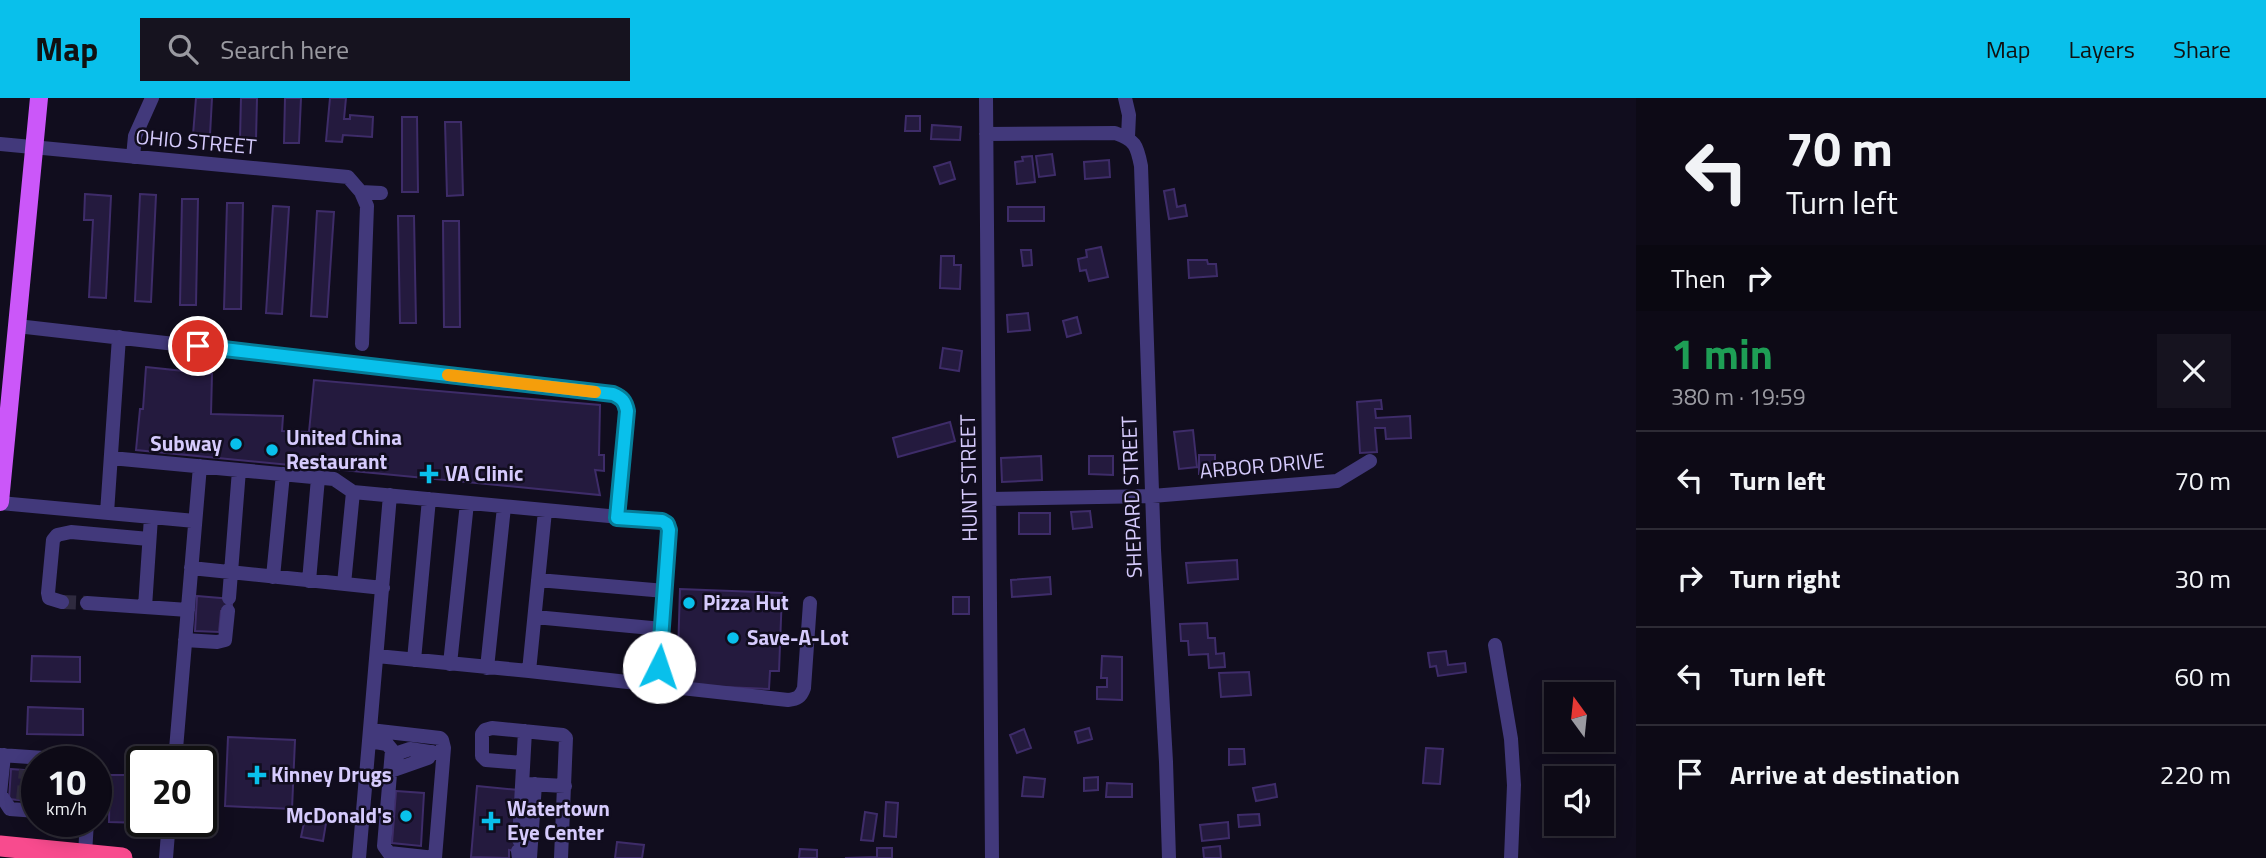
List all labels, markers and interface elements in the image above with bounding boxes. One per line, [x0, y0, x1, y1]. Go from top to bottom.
search box [140, 18, 630, 81]
text: Map [35, 24, 98, 74]
icon: search [164, 30, 202, 68]
text: Search here [220, 30, 349, 69]
text: Map [1986, 31, 2031, 67]
text: Layers [2069, 31, 2135, 67]
text: Share [2173, 31, 2231, 67]
text: 70 m [1786, 110, 1893, 185]
street label: OHIO STREET [134, 120, 258, 162]
icon: left [1671, 126, 1762, 217]
text: Turn left [1786, 178, 1898, 226]
text: Then [1671, 259, 1726, 298]
icon: right [1740, 259, 1778, 297]
pin [168, 316, 228, 376]
text: 1 min [1671, 321, 1773, 385]
icon: arrive [179, 327, 217, 365]
button: close [2157, 334, 2231, 408]
text: 380 m · 19:59 [1671, 379, 1806, 414]
street label: HUNT STREET [951, 414, 985, 542]
street label: SHEPARD STREET [1112, 415, 1150, 579]
place label: United China Restaurant [286, 421, 402, 477]
place label: Subway [150, 427, 222, 459]
marker: Subway [228, 436, 244, 452]
marker: United China Restaurant [264, 442, 280, 458]
street label: ARBOR DRIVE [1198, 444, 1326, 486]
place label: VA Clinic [445, 457, 523, 489]
icon: left [1671, 461, 1709, 499]
text: Turn left [1730, 461, 1825, 500]
text: 70 m [2174, 461, 2231, 500]
marker: VA Clinic [419, 464, 439, 484]
icon: right [1671, 559, 1709, 597]
text: Turn right [1730, 559, 1841, 598]
text: 30 m [2174, 559, 2231, 598]
place label: Pizza Hut [703, 586, 789, 618]
marker: Pizza Hut [681, 595, 697, 611]
place label: Save-A-Lot [747, 621, 849, 653]
position arrow [622, 630, 696, 704]
marker: Save-A-Lot [725, 630, 741, 646]
icon: left [1671, 657, 1709, 695]
text: Turn left [1730, 657, 1825, 696]
text: 60 m [2174, 657, 2231, 696]
north arrow [1544, 682, 1614, 752]
map controls [1544, 682, 1614, 836]
speed limit sign: 20 [126, 746, 217, 837]
text: 10 [47, 755, 86, 809]
icon: arrive [1671, 755, 1709, 793]
text: Arrive at destination [1730, 755, 1960, 794]
text: 220 m [2160, 755, 2231, 794]
place label: Kinney Drugs [271, 758, 392, 790]
button: sound [1544, 766, 1614, 836]
marker: Kinney Drugs [249, 767, 265, 783]
place label: Watertown Eye Center [507, 792, 610, 848]
text: km/h [46, 795, 87, 822]
place label: McDonald's [286, 799, 392, 831]
marker: McDonald's [398, 808, 414, 824]
marker: Watertown Eye Center [481, 811, 501, 831]

